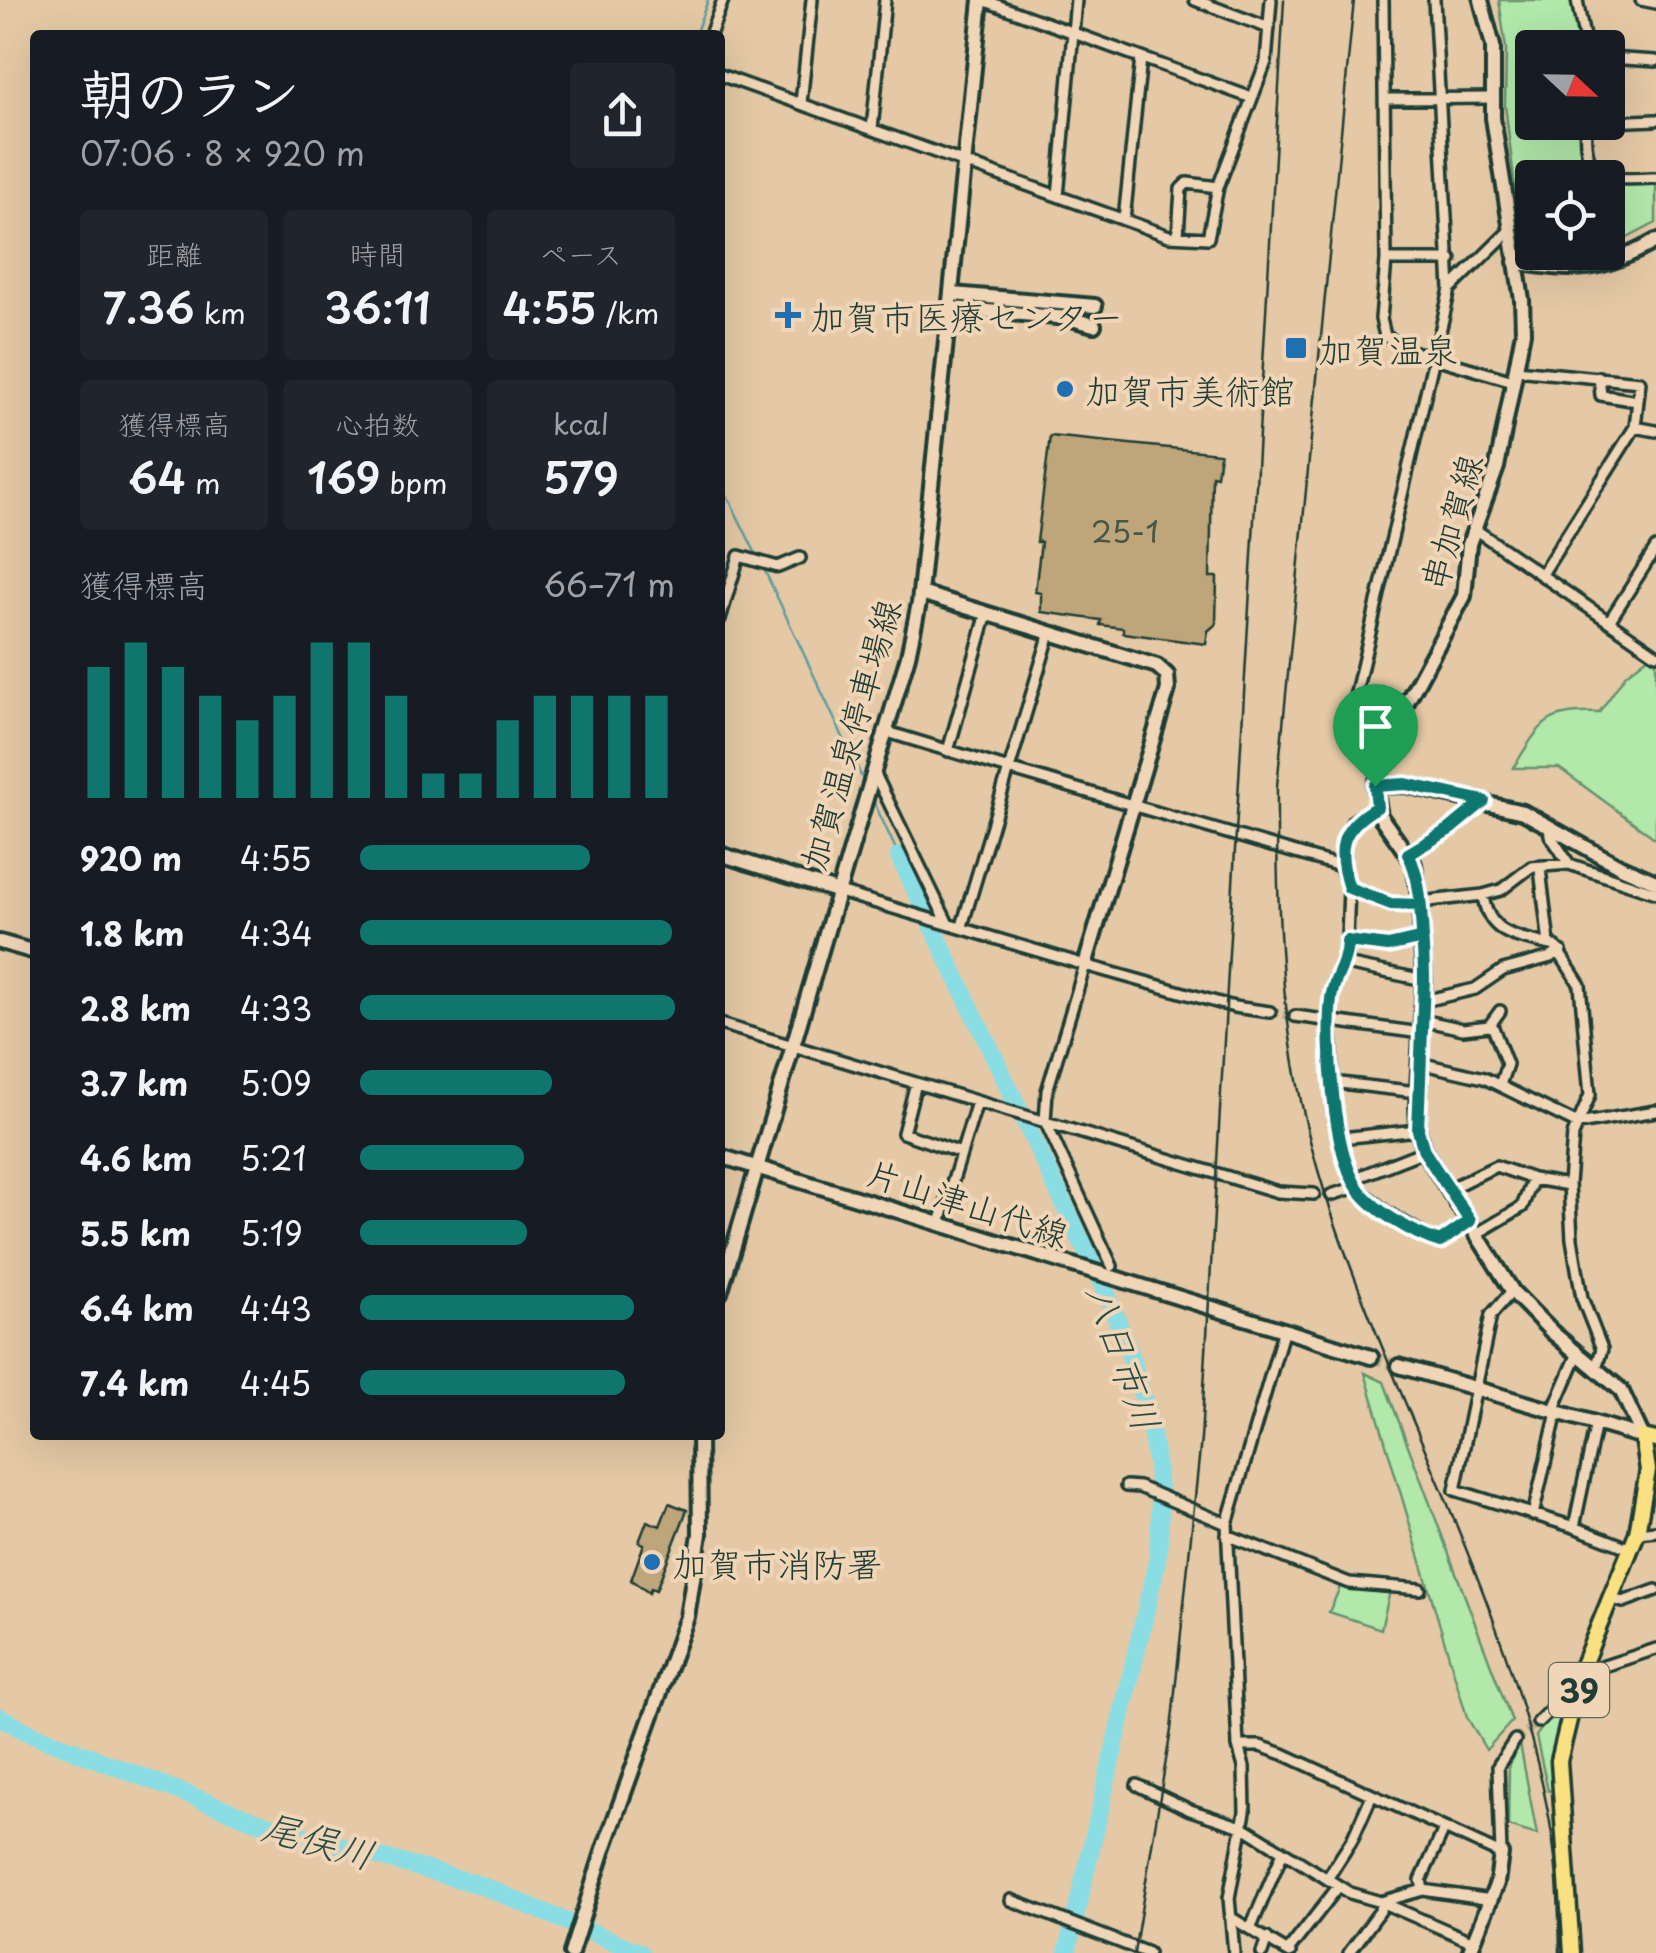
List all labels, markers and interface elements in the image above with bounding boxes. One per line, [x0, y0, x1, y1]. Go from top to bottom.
north arrow [1515, 30, 1625, 140]
map controls [1515, 30, 1625, 270]
text: 朝のラン [80, 50, 300, 133]
button: share [570, 63, 675, 168]
text: 07:06 · 8 × 920 m [80, 129, 365, 177]
button: locate [1515, 160, 1625, 270]
text: 距離 [146, 232, 202, 275]
text: 時間 [349, 232, 406, 275]
text: ペース [540, 232, 622, 275]
text: 7.36 [103, 275, 195, 338]
text: 36:11 [324, 275, 431, 338]
text: 4:55 [502, 275, 597, 338]
place label: 加賀市医療センター [810, 289, 1124, 342]
text: km [195, 291, 246, 334]
text: /km [597, 291, 659, 334]
marker: 加賀市医療センター [775, 302, 801, 328]
place label: 加賀温泉 [1318, 322, 1458, 375]
marker: 加賀温泉 [1283, 335, 1309, 361]
place label: 加賀市美術館 [1085, 363, 1295, 416]
marker: 加賀市美術館 [1054, 378, 1076, 400]
text: 獲得標高 [118, 402, 230, 445]
text: 心拍数 [335, 402, 420, 445]
text: kcal [553, 402, 609, 445]
text: 64 [128, 445, 186, 508]
text: 169 [307, 445, 380, 508]
text: 579 [543, 445, 619, 508]
street label: 串加賀線 [1405, 447, 1495, 597]
text: m [186, 461, 220, 504]
text: bpm [380, 461, 448, 504]
house number: 25-1 [1091, 508, 1159, 553]
text: 獲得標高 [80, 560, 208, 608]
text: 66–71 m [544, 560, 675, 608]
street label: 加賀温泉停車場線 [785, 592, 913, 876]
pin [1333, 684, 1418, 787]
icon: arrive [1348, 699, 1403, 754]
text: 920 m [80, 834, 182, 882]
text: 4:55 [240, 834, 311, 882]
text: 1.8 km [80, 909, 184, 957]
text: 4:34 [240, 909, 313, 957]
text: 2.8 km [80, 984, 191, 1032]
text: 4:33 [240, 984, 312, 1032]
text: 3.7 km [80, 1059, 188, 1107]
text: 5:09 [240, 1059, 312, 1107]
text: 4.6 km [80, 1134, 192, 1182]
text: 5:21 [240, 1134, 307, 1182]
street label: 片山津山代線 [860, 1144, 1076, 1260]
text: 5.5 km [80, 1209, 191, 1257]
text: 5:19 [240, 1209, 303, 1257]
water label: 八日市川 [1073, 1276, 1177, 1438]
text: 6.4 km [80, 1284, 194, 1332]
text: 4:43 [240, 1284, 312, 1332]
text: 7.4 km [80, 1359, 189, 1407]
text: 4:45 [240, 1359, 311, 1407]
place label: 加賀市消防署 [672, 1536, 882, 1589]
marker: 加賀市消防署 [641, 1551, 663, 1573]
road number: 39 [1549, 1663, 1609, 1717]
water label: 尾俣川 [256, 1796, 382, 1882]

